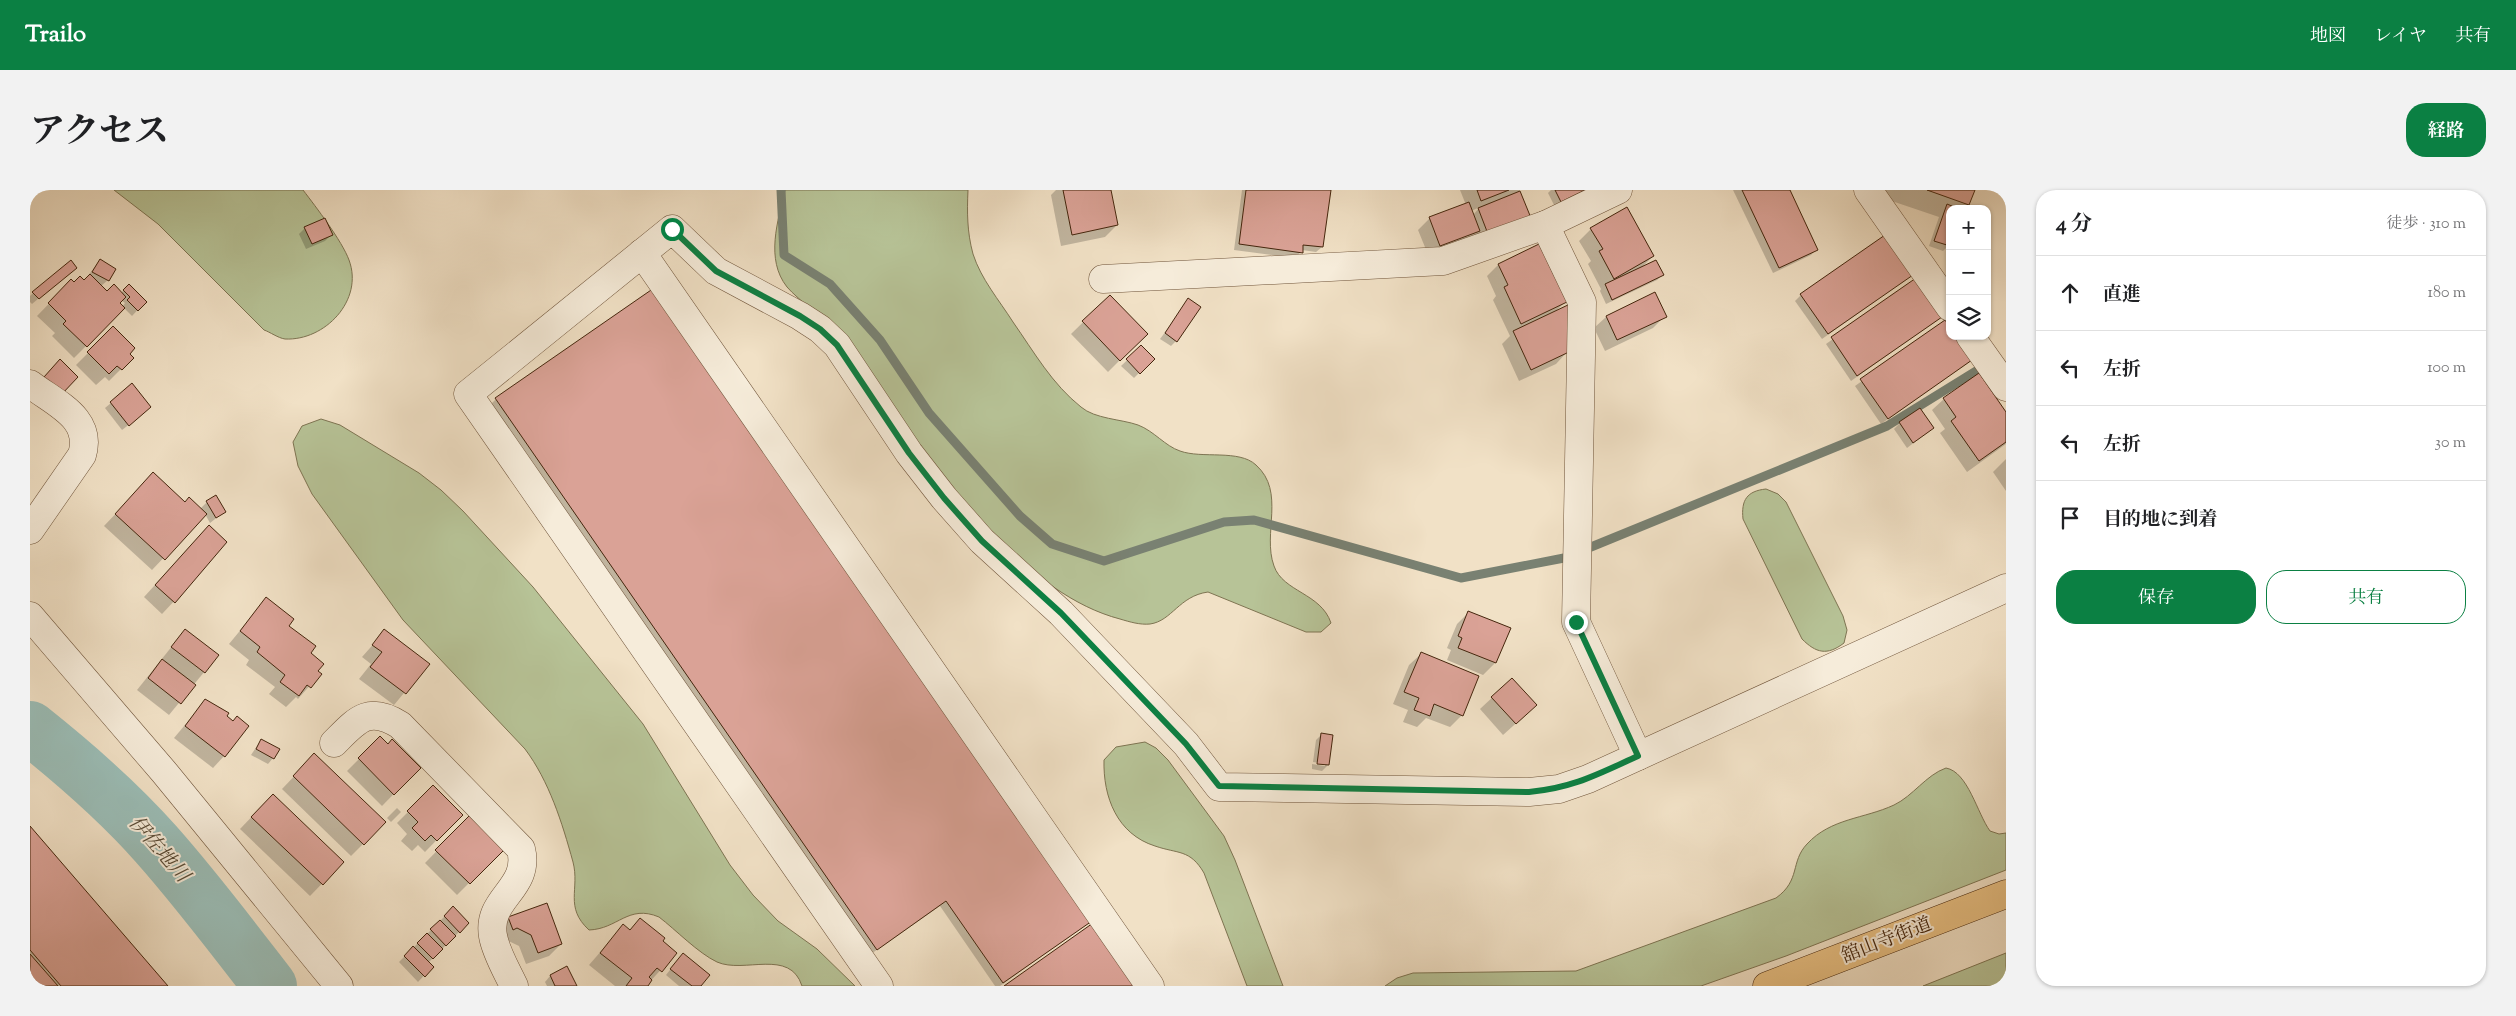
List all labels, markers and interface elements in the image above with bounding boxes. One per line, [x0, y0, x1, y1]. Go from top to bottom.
text: Trailo [25, 18, 86, 52]
text: 地図 [2310, 24, 2346, 50]
text: レイヤ [2374, 24, 2427, 50]
text: 共有 [2455, 24, 2491, 50]
button: 経路 [2406, 103, 2486, 157]
text: アクセス [30, 108, 169, 159]
map controls [1946, 205, 1991, 340]
button: + [1946, 205, 1991, 250]
text: 4 分 [2056, 210, 2092, 240]
text: 徒歩 · 310 m [2386, 213, 2466, 236]
route start [661, 218, 684, 241]
button: − [1946, 250, 1991, 295]
icon: ahead [2056, 279, 2084, 307]
text: 直進 [2103, 282, 2141, 309]
text: 180 m [2427, 282, 2466, 305]
button: layers [1946, 295, 1991, 340]
icon: left [2056, 354, 2084, 382]
text: 左折 [2103, 357, 2141, 384]
text: 100 m [2427, 357, 2466, 380]
icon: left [2056, 429, 2084, 457]
text: 左折 [2103, 432, 2141, 459]
text: 30 m [2435, 432, 2466, 455]
icon: arrive [2056, 504, 2084, 532]
text: 目的地に到着 [2103, 507, 2217, 534]
button: 保存 [2056, 570, 2256, 624]
button: 共有 [2266, 570, 2466, 624]
route end [1565, 611, 1588, 634]
water label: 伊佐地川 [121, 810, 196, 891]
street label: 舘山寺街道 [1838, 911, 1936, 971]

